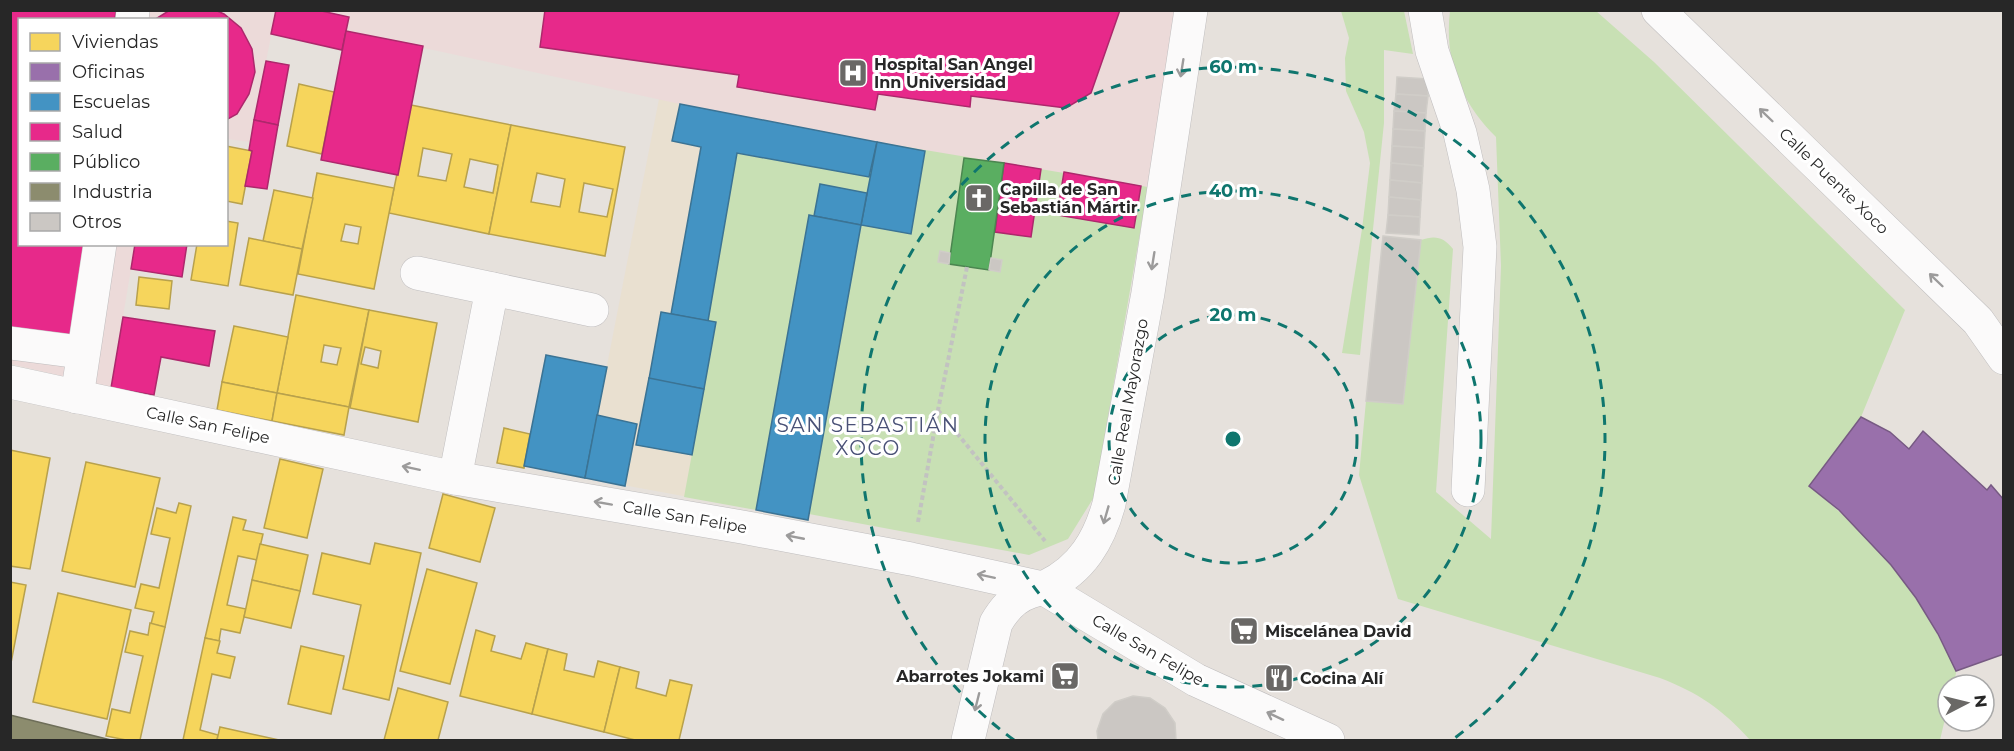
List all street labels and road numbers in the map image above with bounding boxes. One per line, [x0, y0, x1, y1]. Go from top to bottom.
street label: Calle Puente Xoco [1775, 124, 1893, 238]
street label: Calle Real Mayorazgo [1104, 317, 1152, 487]
street label: Calle San Felipe [144, 403, 272, 447]
street label: Calle San Felipe [621, 497, 749, 537]
street label: Calle San Felipe [1089, 610, 1207, 690]

